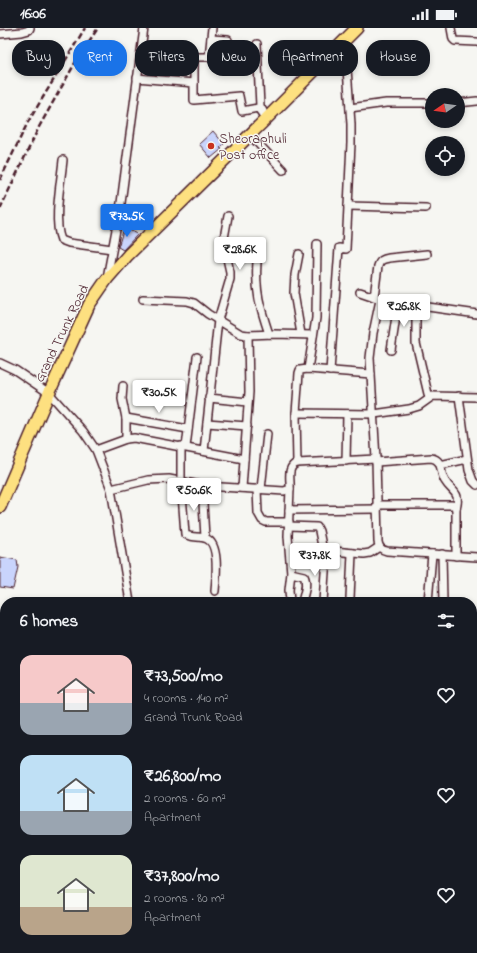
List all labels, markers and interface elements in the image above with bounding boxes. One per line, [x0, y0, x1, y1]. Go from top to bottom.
text: 16:06 [20, 3, 46, 25]
chip: Buy [12, 40, 65, 76]
chip: Rent [73, 40, 127, 76]
chip: Filters [135, 40, 199, 76]
chip: New [207, 40, 260, 76]
chip: Apartment [268, 40, 358, 76]
chip: House [366, 40, 430, 76]
north arrow [425, 88, 465, 128]
map controls [425, 88, 465, 176]
place label: Sheoraphuli Post office [219, 129, 287, 166]
button: locate [425, 136, 465, 176]
marker: Sheoraphuli Post office [206, 141, 216, 151]
pin: ₹73.5K [94, 204, 160, 238]
text: ₹73.5K [110, 207, 144, 226]
pin: ₹28.6K [207, 237, 273, 271]
text: ₹28.6K [223, 240, 257, 259]
street label: Grand Trunk Road [30, 281, 95, 386]
pin: ₹26.8K [371, 294, 437, 328]
text: ₹26.8K [387, 297, 421, 316]
pin: ₹30.5K [126, 380, 192, 414]
text: ₹30.5K [141, 383, 177, 402]
pin: ₹50.6K [161, 478, 227, 512]
text: ₹50.6K [176, 481, 212, 500]
pin: ₹37.8K [282, 543, 348, 577]
text: ₹37.8K [299, 546, 331, 565]
text: 6 homes [20, 609, 78, 634]
icon: filters [435, 610, 457, 632]
text: ₹73,500/mo [144, 664, 223, 689]
icon: home [52, 671, 100, 719]
icon: heart [435, 684, 457, 706]
text: 4 rooms · 140 m² [144, 689, 228, 708]
text: Grand Trunk Road [144, 708, 243, 727]
text: ₹26,800/mo [144, 764, 221, 789]
icon: home [52, 771, 100, 819]
icon: heart [435, 784, 457, 806]
text: 2 rooms · 60 m² [144, 789, 226, 808]
text: Apartment [144, 808, 201, 827]
text: ₹37,800/mo [144, 864, 220, 889]
icon: home [52, 871, 100, 919]
icon: heart [435, 884, 457, 906]
text: 2 rooms · 80 m² [144, 889, 225, 908]
text: Apartment [144, 908, 201, 927]

